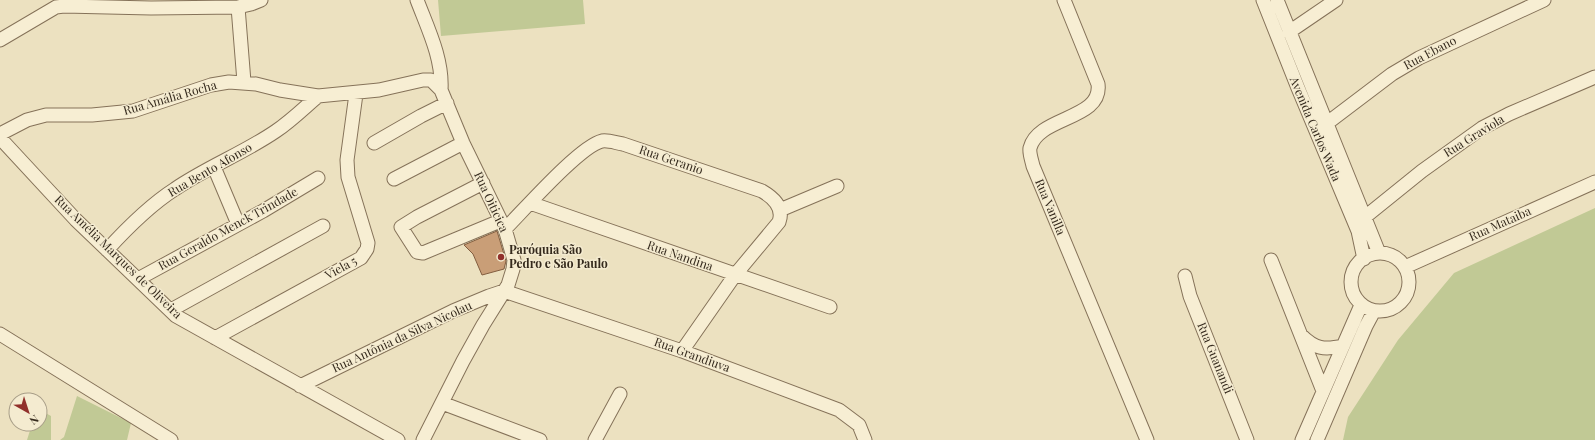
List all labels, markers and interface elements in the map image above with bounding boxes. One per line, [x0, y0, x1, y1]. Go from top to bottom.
street label: Rua Ebano [1400, 31, 1459, 73]
street label: Avenida Carlos Wada [1286, 73, 1345, 183]
street label: Rua Amália Rocha [121, 76, 218, 118]
street label: Rua Graviola [1440, 110, 1507, 160]
street label: Rua Bento Afonso [164, 138, 255, 200]
street label: Rua Geranio [637, 141, 706, 178]
street label: Rua Oiticica [471, 169, 513, 234]
street label: Rua Vanilla [1032, 176, 1070, 237]
street label: Rua Geraldo Menck Trindade [155, 183, 300, 273]
street label: Rua Amélia Marques de Oliveira [52, 191, 186, 322]
street label: Rua Mataiba [1466, 202, 1533, 244]
street label: Rua Nandina [645, 236, 715, 274]
place label: Paróquia São Pedro e São Paulo [509, 241, 608, 271]
street label: Viela 5 [321, 252, 359, 283]
marker: Paróquia São Pedro e São Paulo [496, 252, 506, 262]
street label: Rua Antônia da Silva Nicolau [329, 297, 474, 376]
street label: Rua Guanandi [1194, 320, 1238, 396]
street label: Rua Grandiuva [652, 333, 733, 375]
north arrow [8, 392, 48, 432]
text: N [27, 412, 42, 429]

